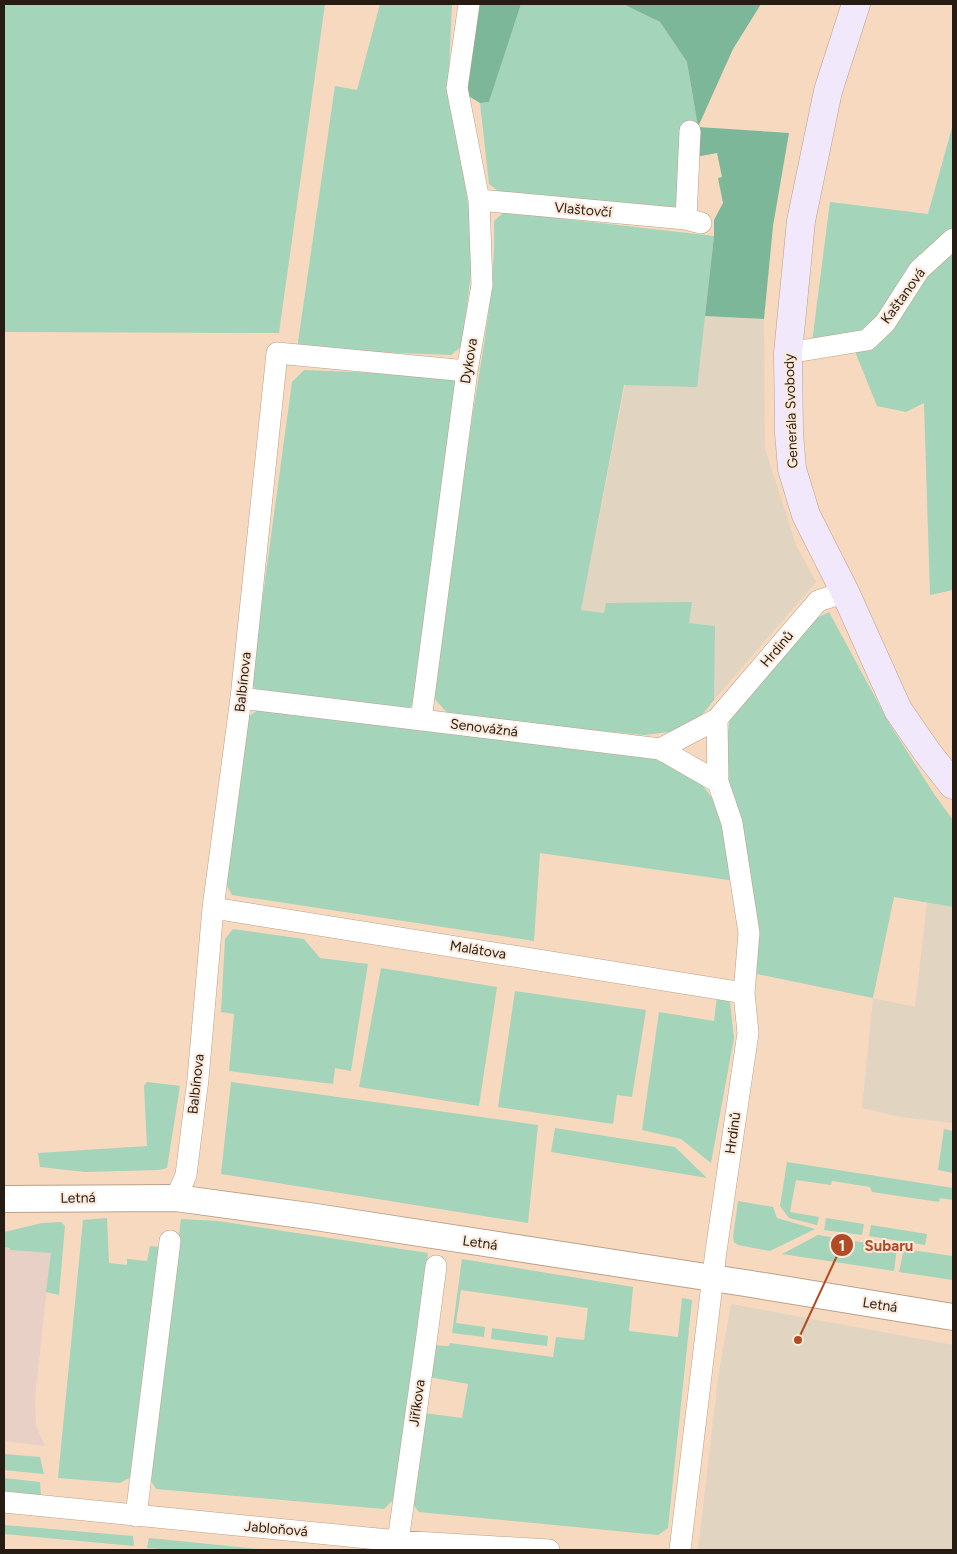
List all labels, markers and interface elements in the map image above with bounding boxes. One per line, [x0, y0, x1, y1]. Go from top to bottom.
street label: Vlaštovčí [554, 199, 613, 221]
street label: Kaštanová [877, 265, 929, 327]
street label: Dykova [457, 337, 481, 385]
street label: Generála Svobody [780, 353, 802, 469]
street label: Hrdinů [757, 627, 797, 671]
street label: Balbínova [231, 651, 255, 713]
street label: Senovážná [449, 715, 519, 741]
street label: Malátova [449, 937, 507, 963]
street label: Balbínova [184, 1053, 208, 1115]
street label: Hrdinů [722, 1111, 744, 1155]
street label: Letná [60, 1189, 96, 1207]
callout: Subaru [830, 1230, 924, 1260]
street label: Letná [461, 1232, 499, 1254]
text: 1 [839, 1237, 845, 1255]
text: Subaru [865, 1237, 913, 1255]
street label: Letná [861, 1294, 899, 1316]
street label: Jiříkova [405, 1378, 429, 1428]
street label: Jabloňová [244, 1518, 308, 1540]

